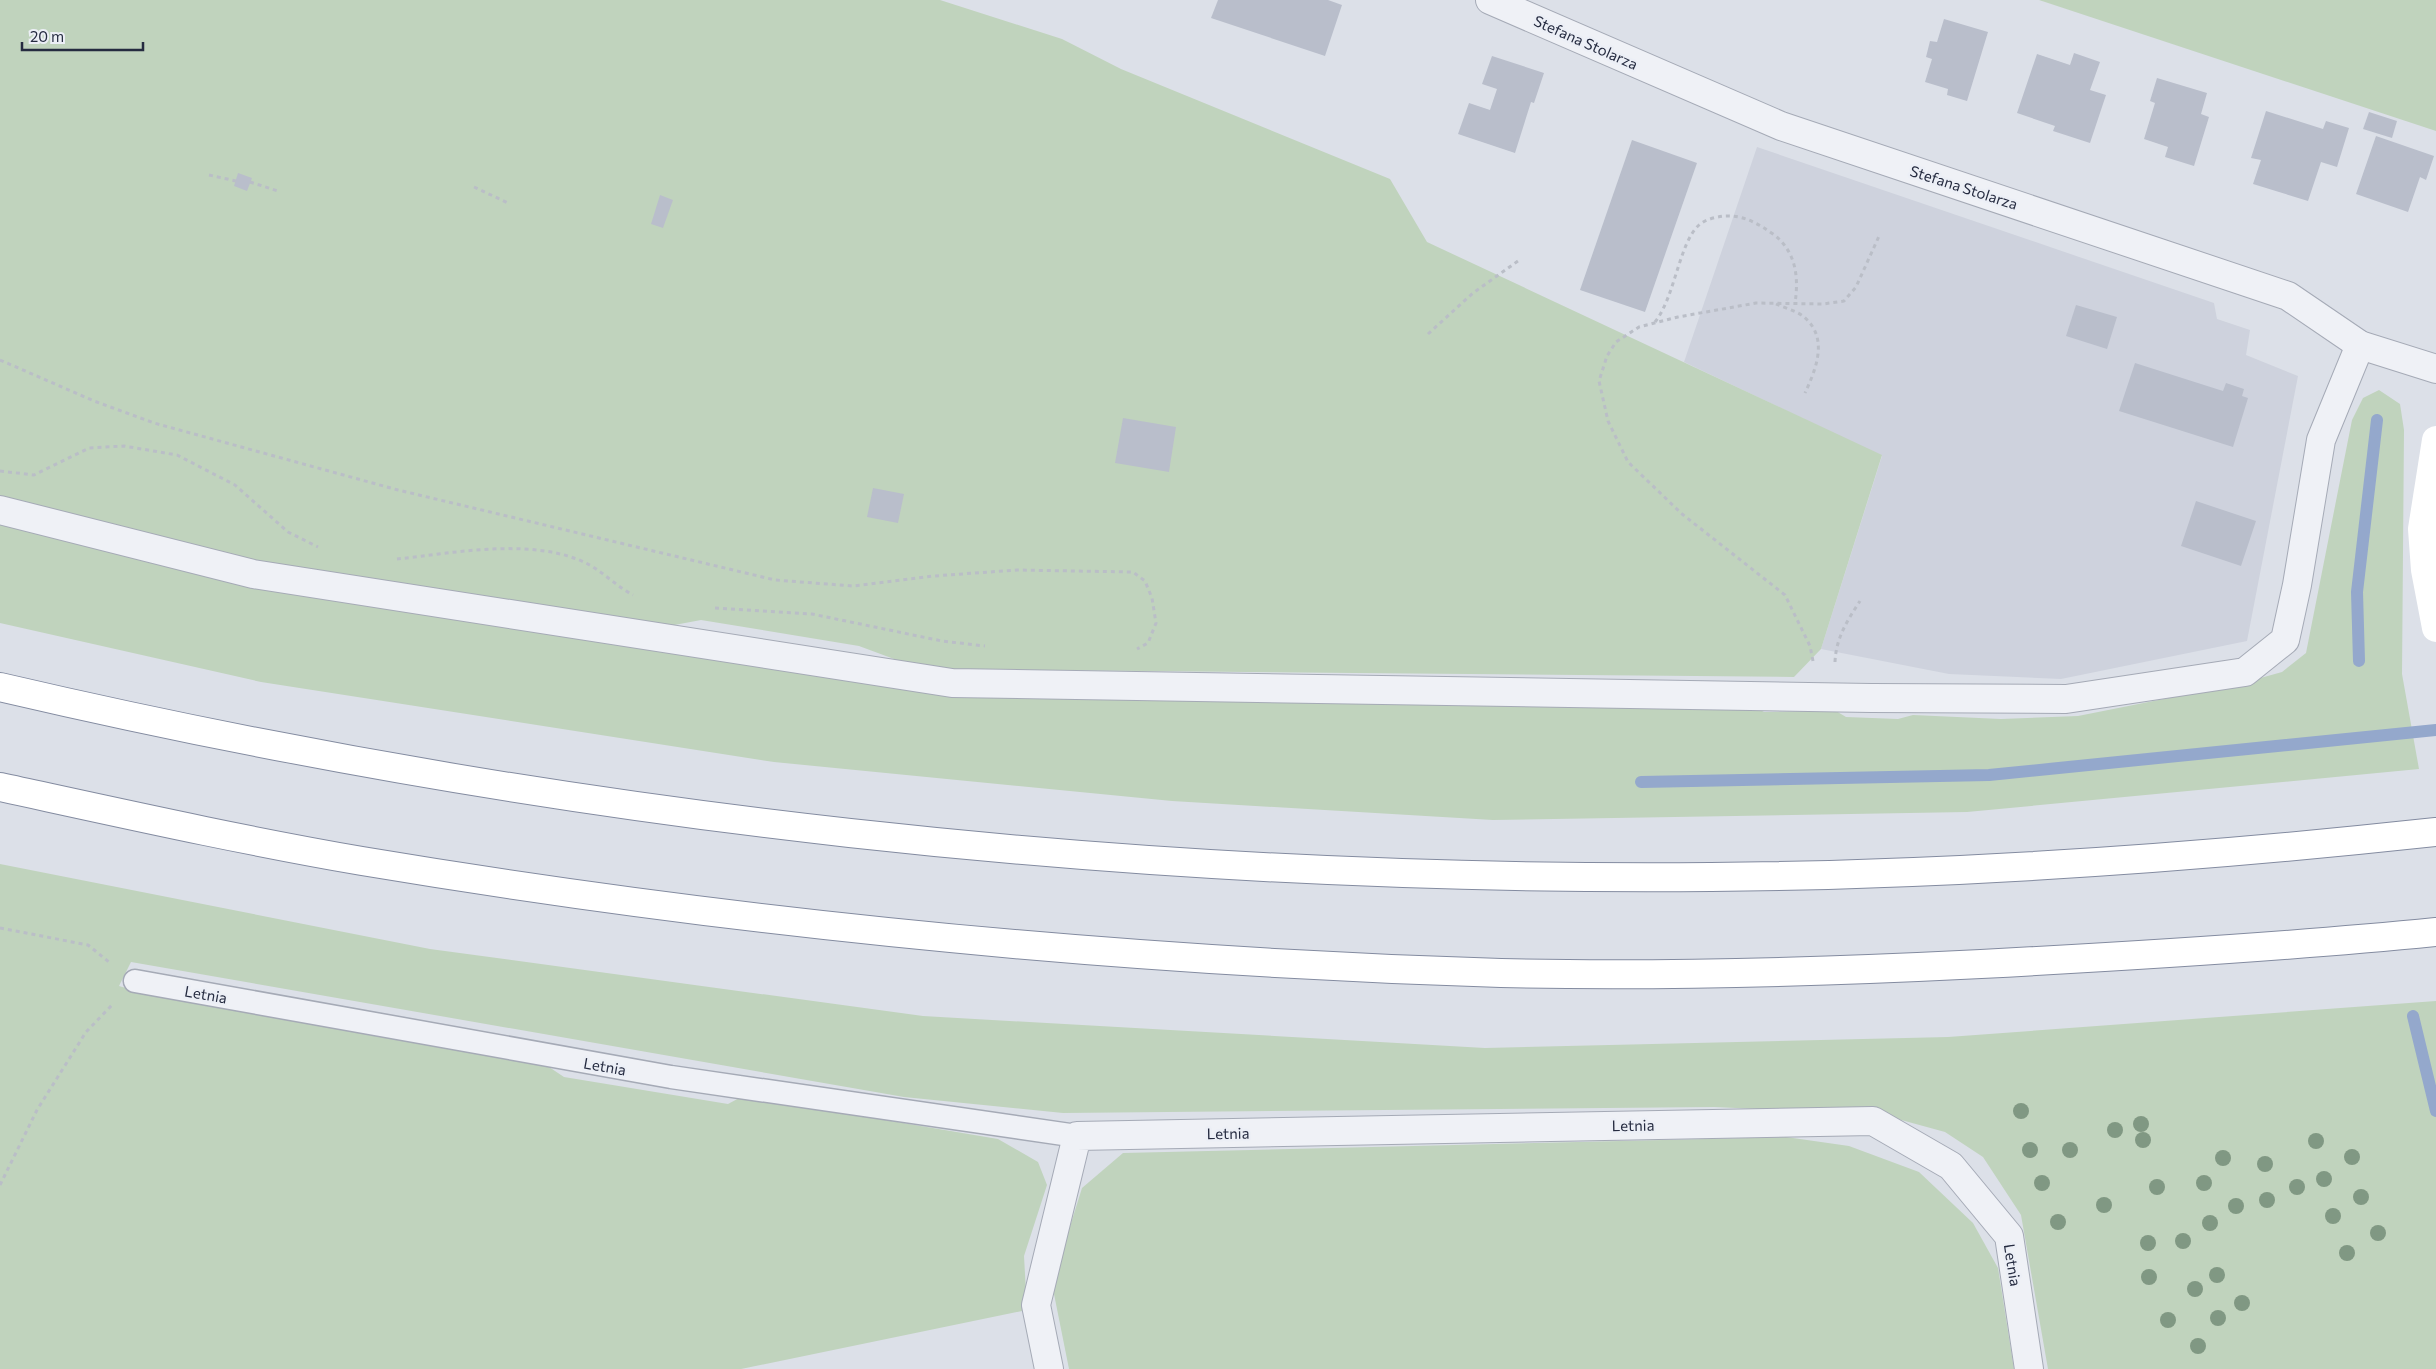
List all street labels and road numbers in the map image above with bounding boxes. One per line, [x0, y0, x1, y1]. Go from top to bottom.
street label: Stefana Stolarza [1531, 11, 1641, 73]
street label: Stefana Stolarza [1908, 161, 2020, 213]
street label: Letnia [183, 981, 229, 1007]
street label: Letnia [582, 1053, 628, 1079]
street label: Letnia [1611, 1116, 1655, 1134]
street label: Letnia [1206, 1124, 1250, 1142]
street label: Letnia [2001, 1242, 2025, 1288]

